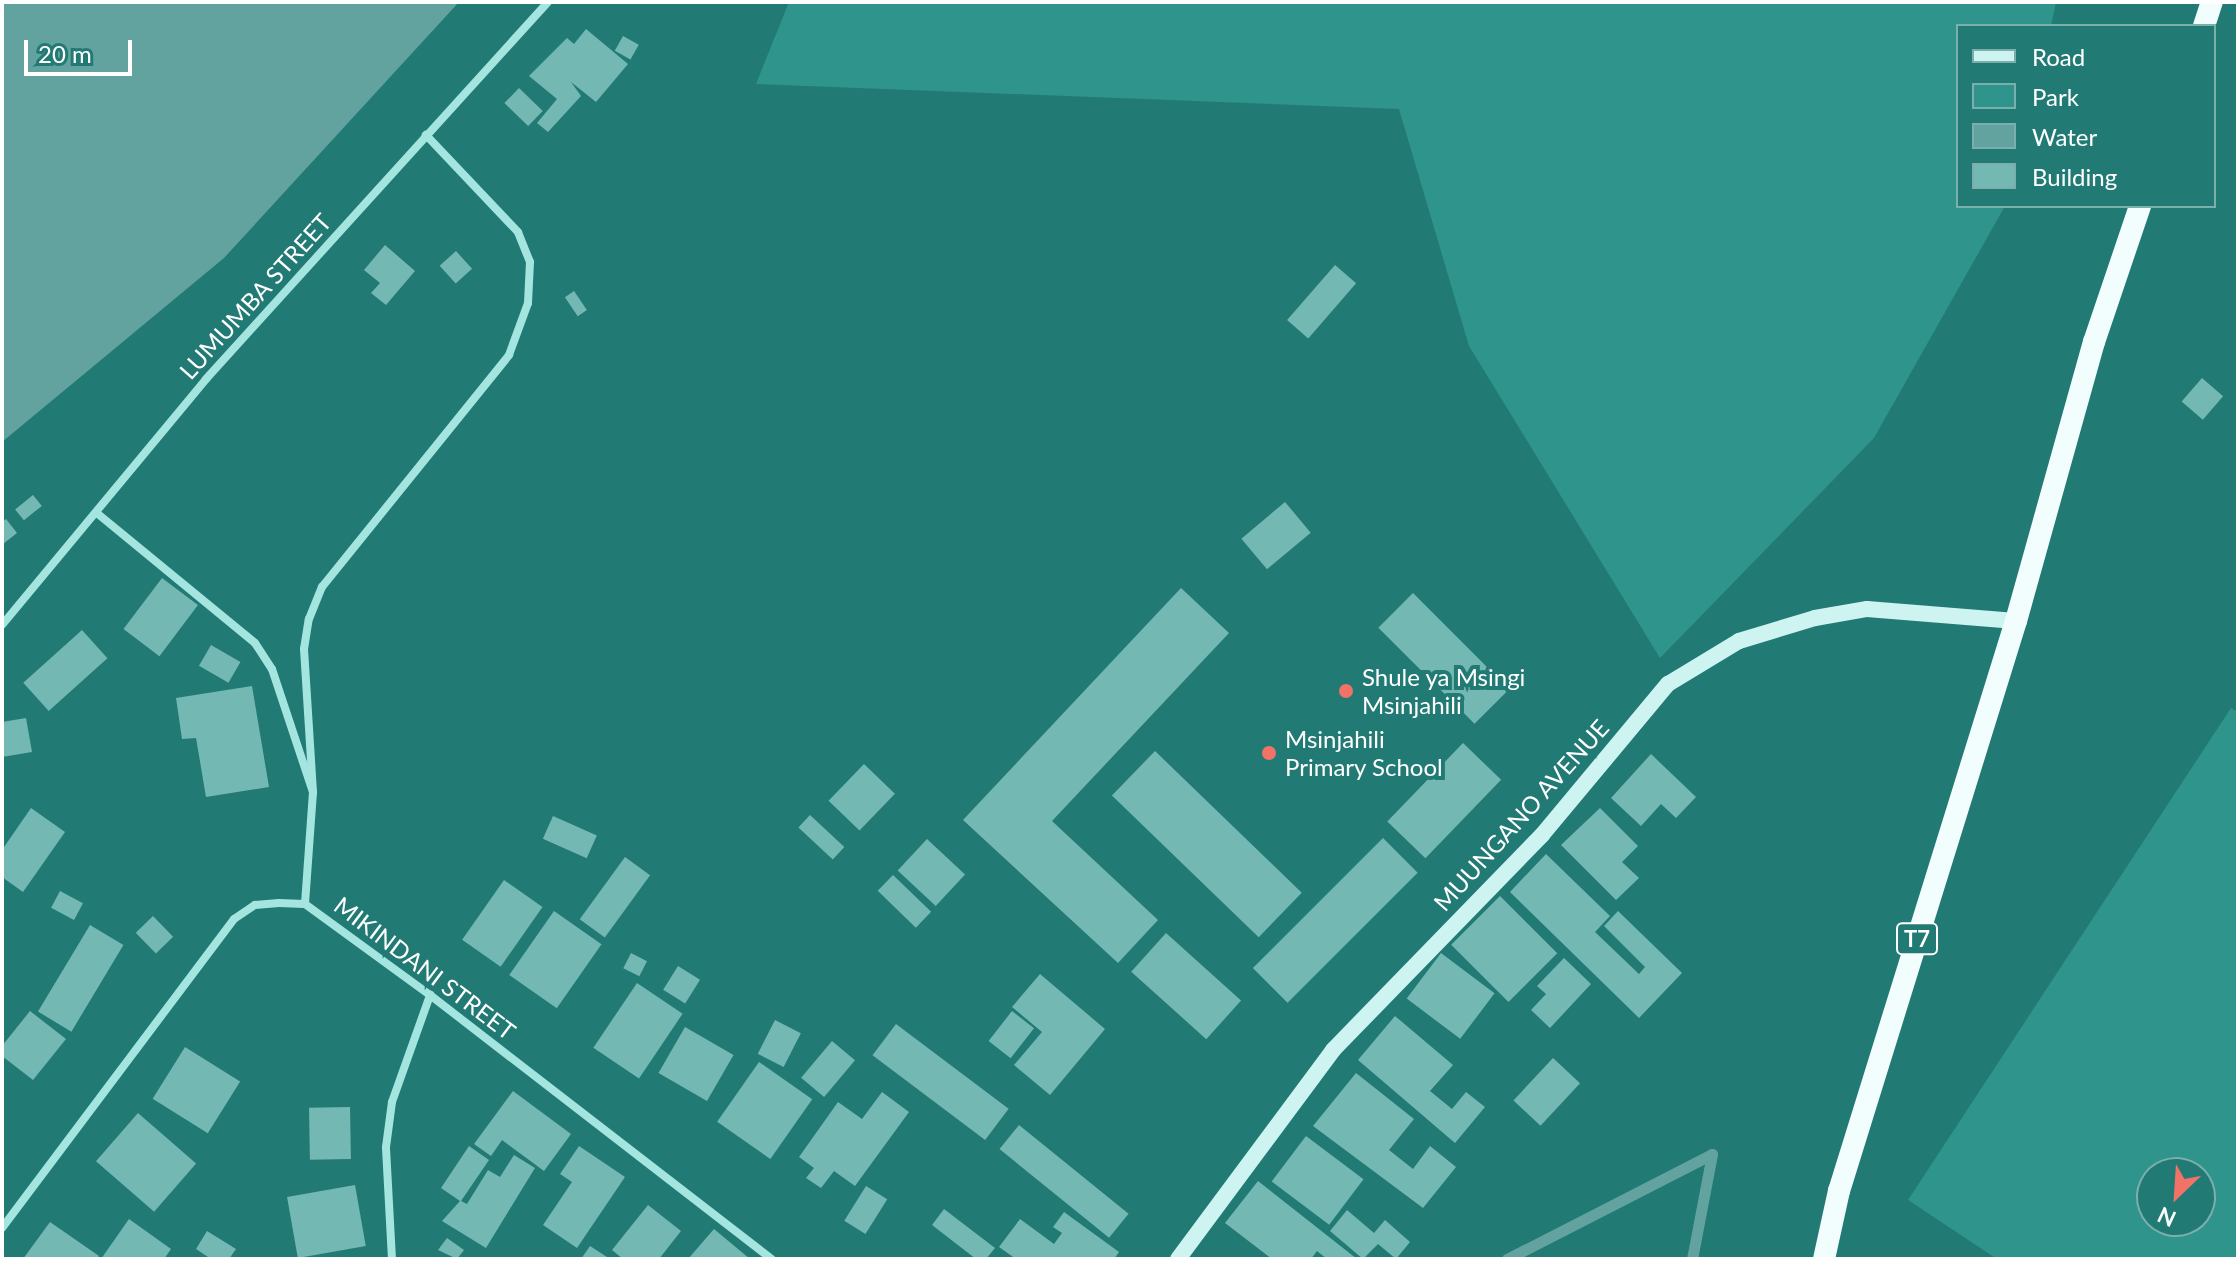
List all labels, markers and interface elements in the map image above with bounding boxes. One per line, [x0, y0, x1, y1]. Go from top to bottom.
scale bar [28, 24, 136, 74]
legend [1956, 24, 2216, 208]
text: 20 m [38, 39, 92, 68]
text: Road [2032, 42, 2085, 71]
text: Park [2032, 82, 2079, 111]
text: Water [2032, 122, 2097, 151]
text: Building [2032, 162, 2117, 191]
street label: LUMUMBA STREET [173, 207, 337, 385]
place label: Shule ya Msingi Msinjahili [1362, 663, 1526, 719]
marker: Shule ya Msingi Msinjahili [1337, 682, 1355, 700]
street label: MUUNGANO AVENUE [1427, 713, 1615, 917]
place label: Msinjahili Primary School [1285, 725, 1443, 781]
marker: Msinjahili Primary School [1260, 744, 1278, 762]
street label: MIKINDANI STREET [329, 891, 521, 1045]
road number: T7 [1895, 921, 1939, 957]
north arrow [2136, 1157, 2216, 1237]
text: N [2153, 1202, 2180, 1233]

